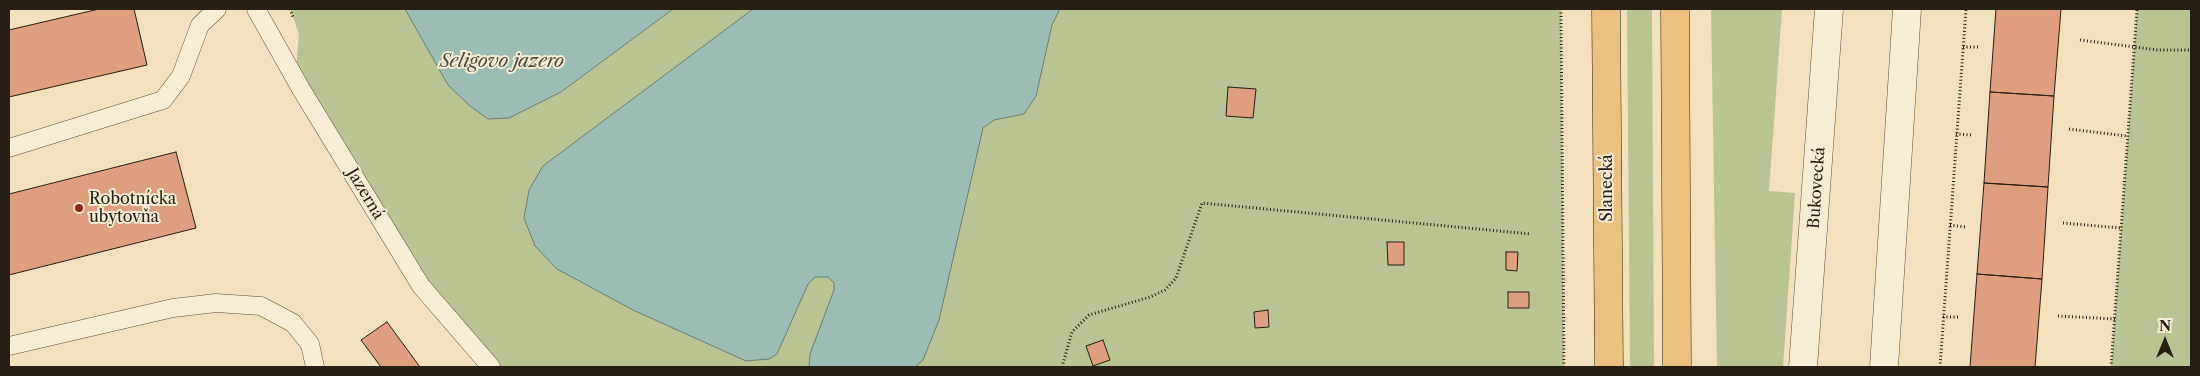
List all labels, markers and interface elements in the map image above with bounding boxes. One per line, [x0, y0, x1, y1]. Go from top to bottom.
water label: Seligovo jazero [440, 51, 564, 73]
street label: Bukovecká [1805, 146, 1829, 230]
street label: Slanecká [1597, 154, 1617, 222]
street label: Jazerná [342, 165, 388, 223]
place label: Robotnícka ubytovňa [89, 189, 176, 227]
marker: Robotnícka ubytovňa [73, 202, 85, 214]
north arrow [2140, 316, 2190, 366]
text: N [2159, 317, 2171, 335]

